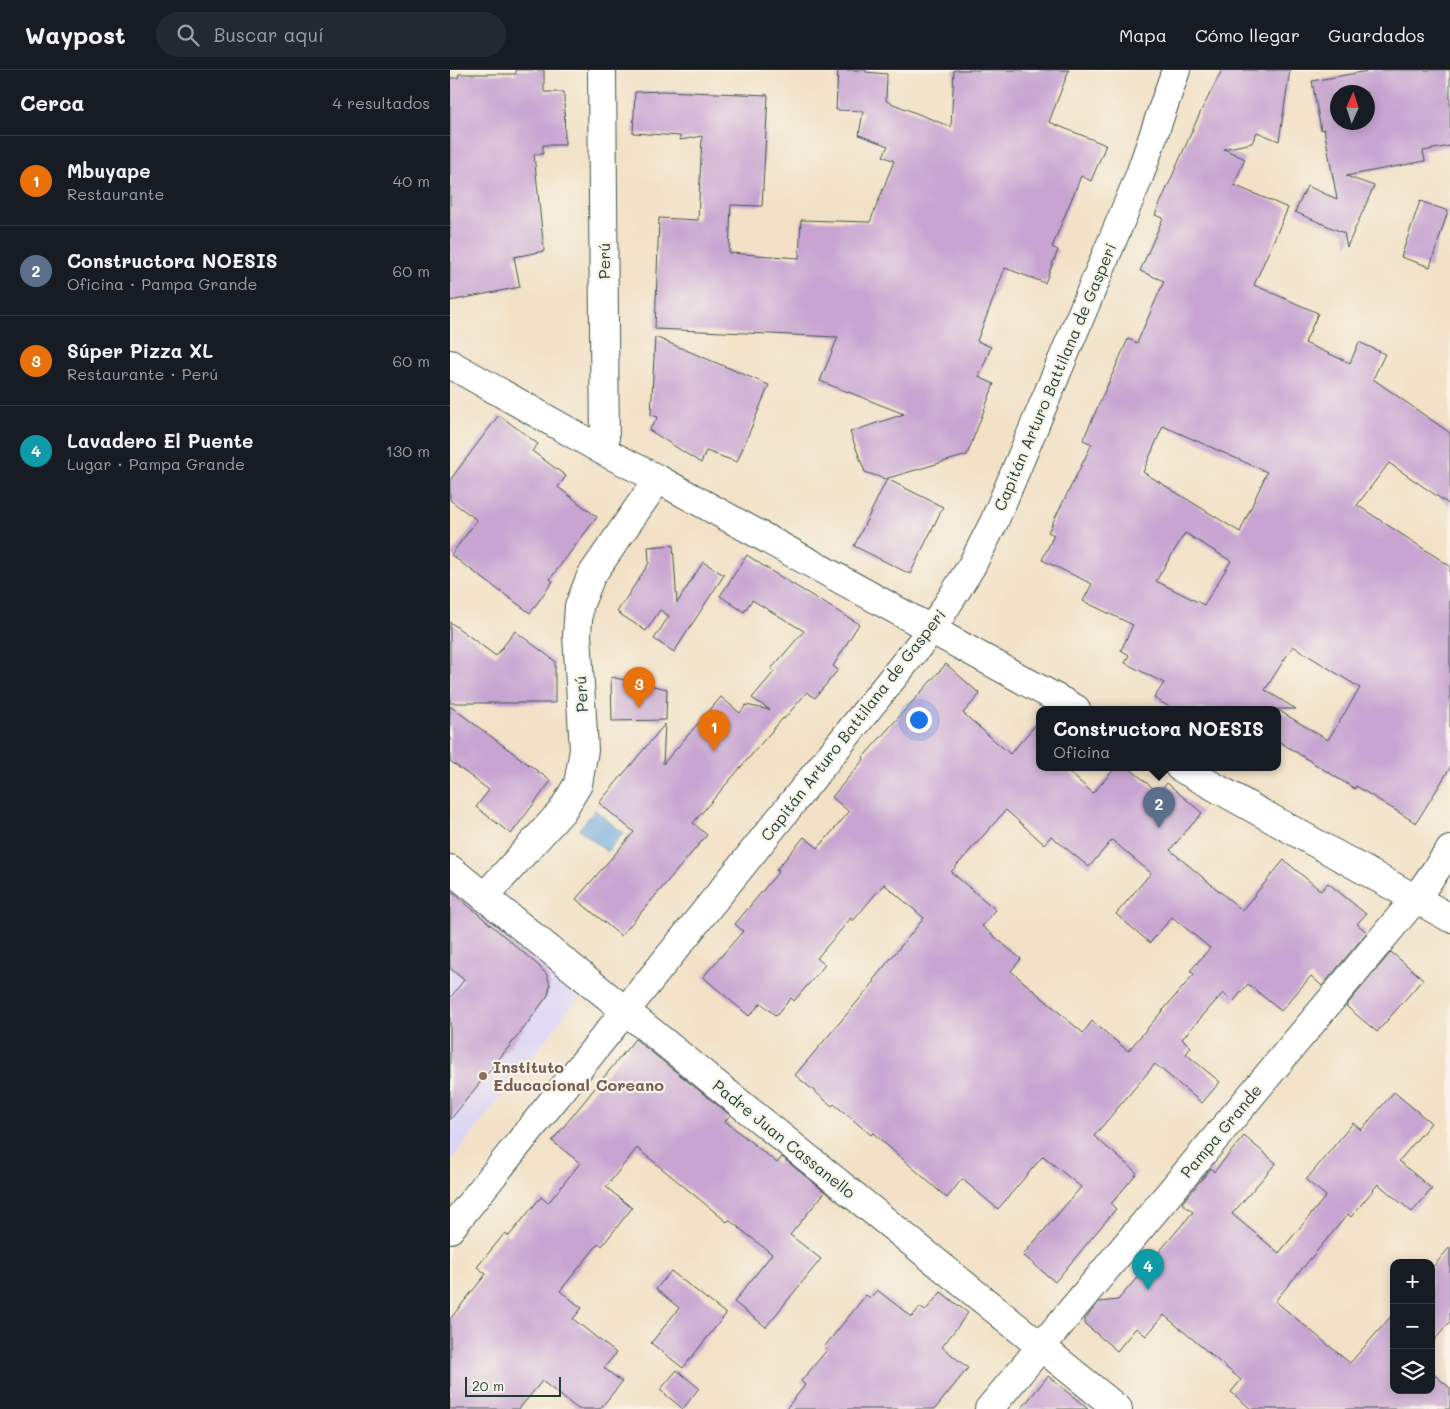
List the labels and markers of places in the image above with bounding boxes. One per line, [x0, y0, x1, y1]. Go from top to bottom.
pin: 3 [623, 667, 655, 708]
pin: 1 [698, 710, 730, 751]
pin: 2 [1143, 787, 1175, 828]
place label: Instituto Educacional Coreano [493, 1056, 664, 1095]
marker: Instituto Educacional Coreano [477, 1070, 489, 1082]
pin: 4 [1132, 1249, 1164, 1290]

